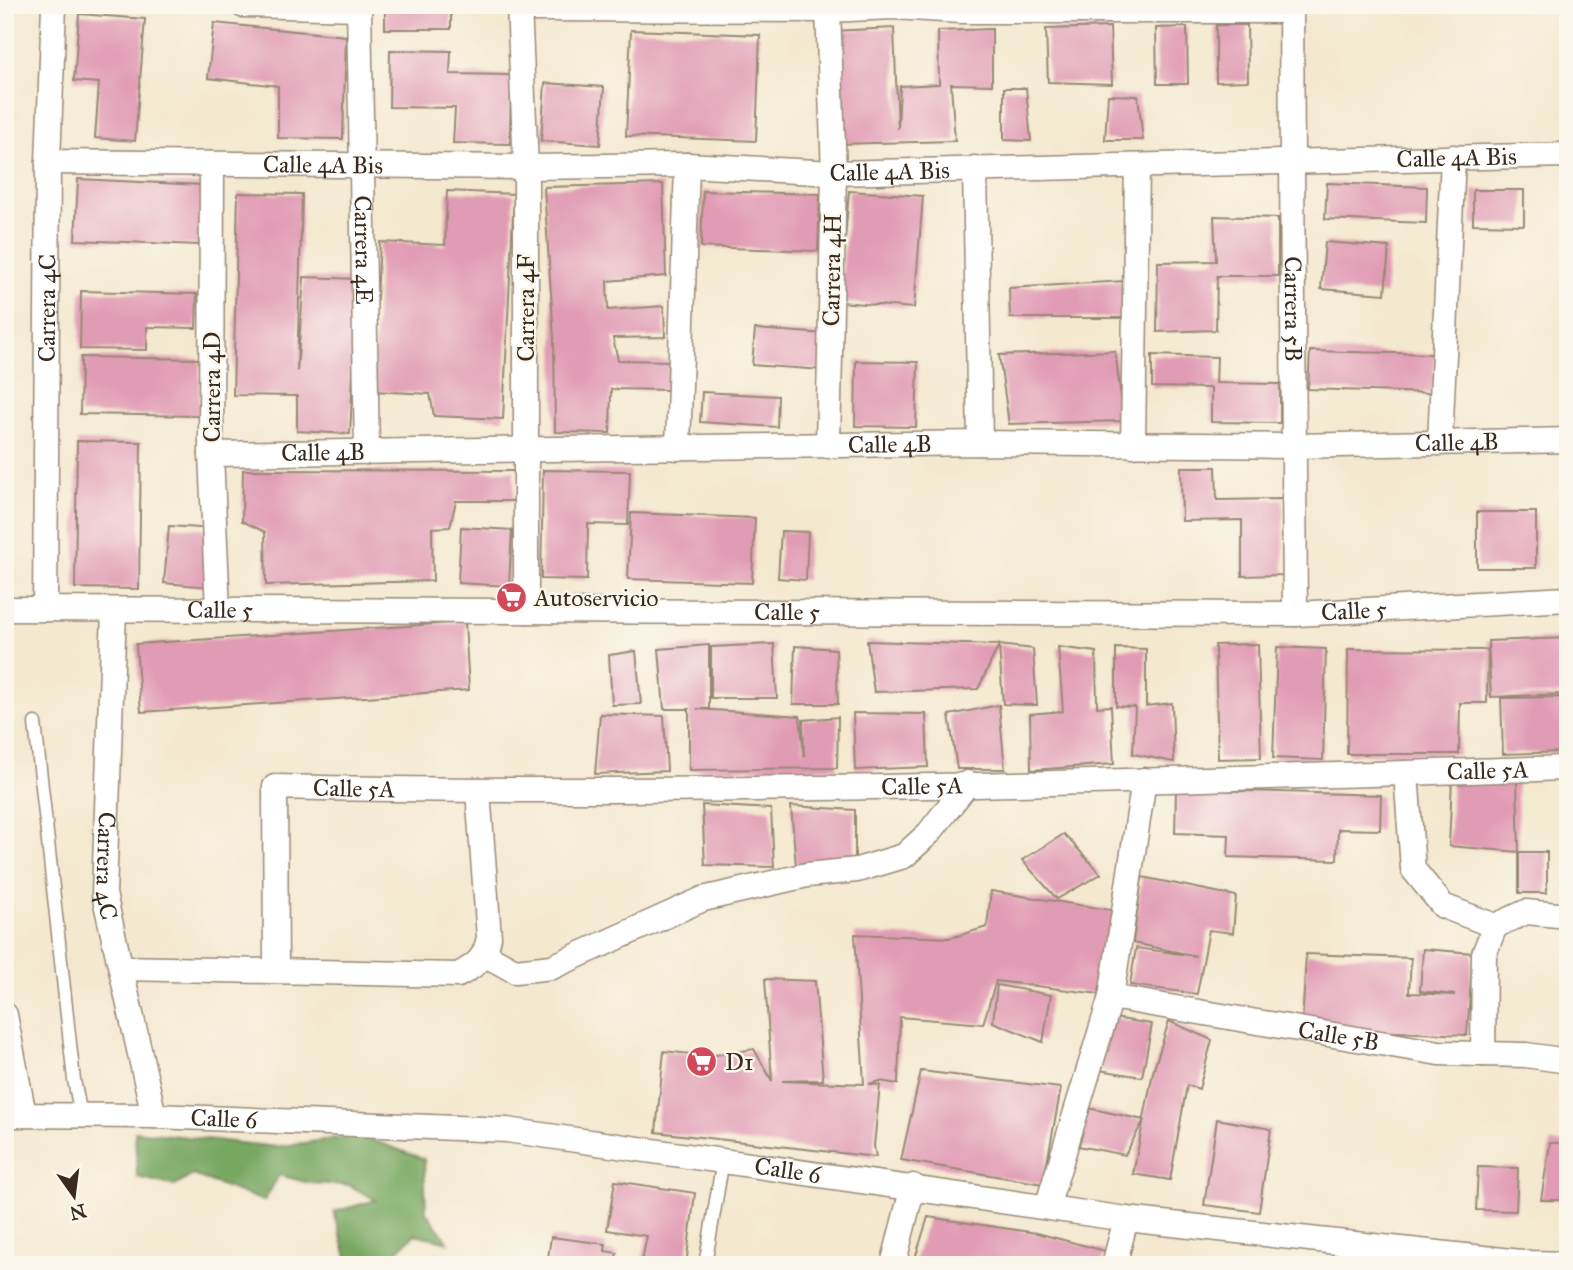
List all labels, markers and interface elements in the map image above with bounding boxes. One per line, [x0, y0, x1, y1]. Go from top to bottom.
street label: Calle 4A Bis [1396, 141, 1517, 174]
street label: Calle 4A Bis [263, 149, 383, 181]
street label: Calle 4A Bis [829, 155, 950, 188]
street label: Carrera 4E [347, 195, 379, 305]
street label: Carrera 4H [816, 213, 848, 327]
street label: Carrera 4C [32, 254, 62, 362]
street label: Carrera 4F [511, 254, 541, 362]
street label: Carrera 5B [1278, 256, 1308, 362]
street label: Carrera 4D [197, 332, 227, 442]
street label: Calle 4B [1415, 427, 1499, 458]
street label: Calle 4B [848, 429, 932, 460]
street label: Calle 4B [281, 437, 365, 468]
supermarket icon: Autoservicio [494, 581, 528, 615]
place label: Autoservicio [533, 583, 659, 613]
street label: Calle 5 [1320, 594, 1388, 628]
street label: Calle 5 [187, 595, 253, 625]
street label: Calle 5 [754, 597, 820, 627]
street label: Calle 5A [1446, 754, 1529, 787]
street label: Calle 5A [881, 770, 963, 802]
street label: Calle 5A [313, 773, 395, 804]
street label: Carrera 4C [89, 811, 124, 923]
street label: Calle 5B [1296, 1014, 1381, 1058]
supermarket icon: D1 [685, 1045, 719, 1079]
place label: D1 [725, 1047, 753, 1077]
street label: Calle 6 [190, 1102, 259, 1135]
street label: Calle 6 [753, 1151, 824, 1190]
north arrow [38, 1162, 108, 1232]
text: N [67, 1199, 89, 1225]

